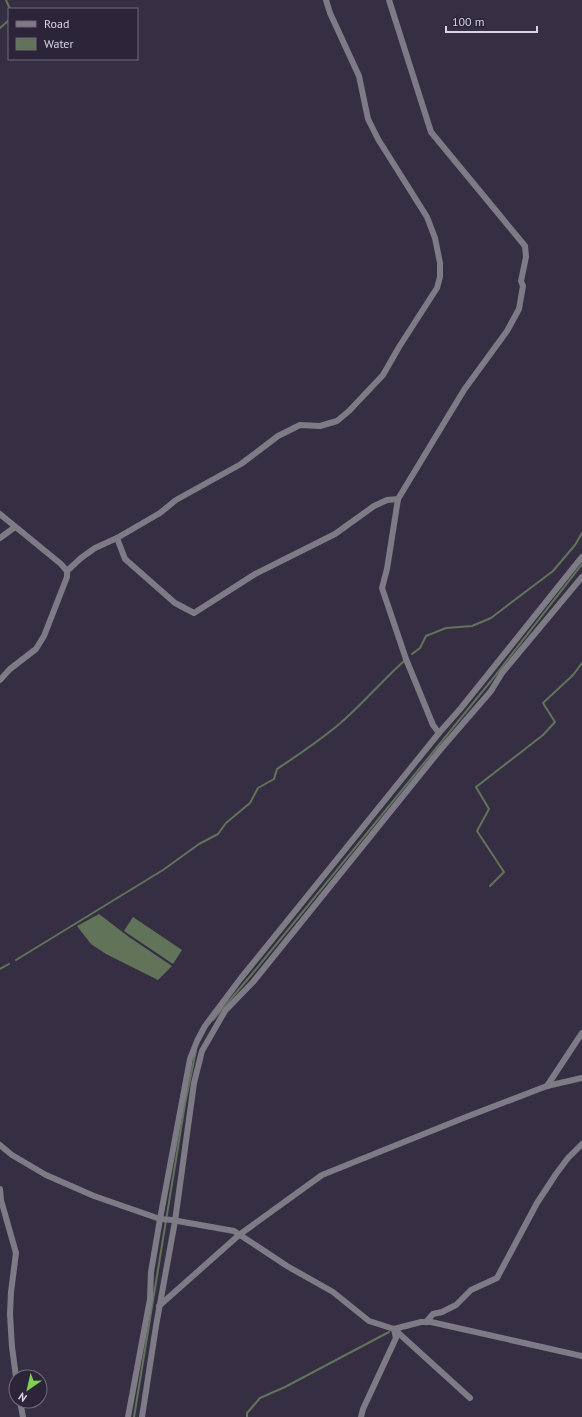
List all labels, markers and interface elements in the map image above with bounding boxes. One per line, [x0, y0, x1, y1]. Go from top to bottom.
legend [8, 8, 138, 60]
scale bar [446, 8, 537, 34]
text: 100 m [452, 14, 485, 29]
text: Road [44, 16, 69, 31]
text: Water [44, 36, 74, 51]
north arrow [8, 1369, 48, 1409]
text: N [15, 1389, 29, 1405]

